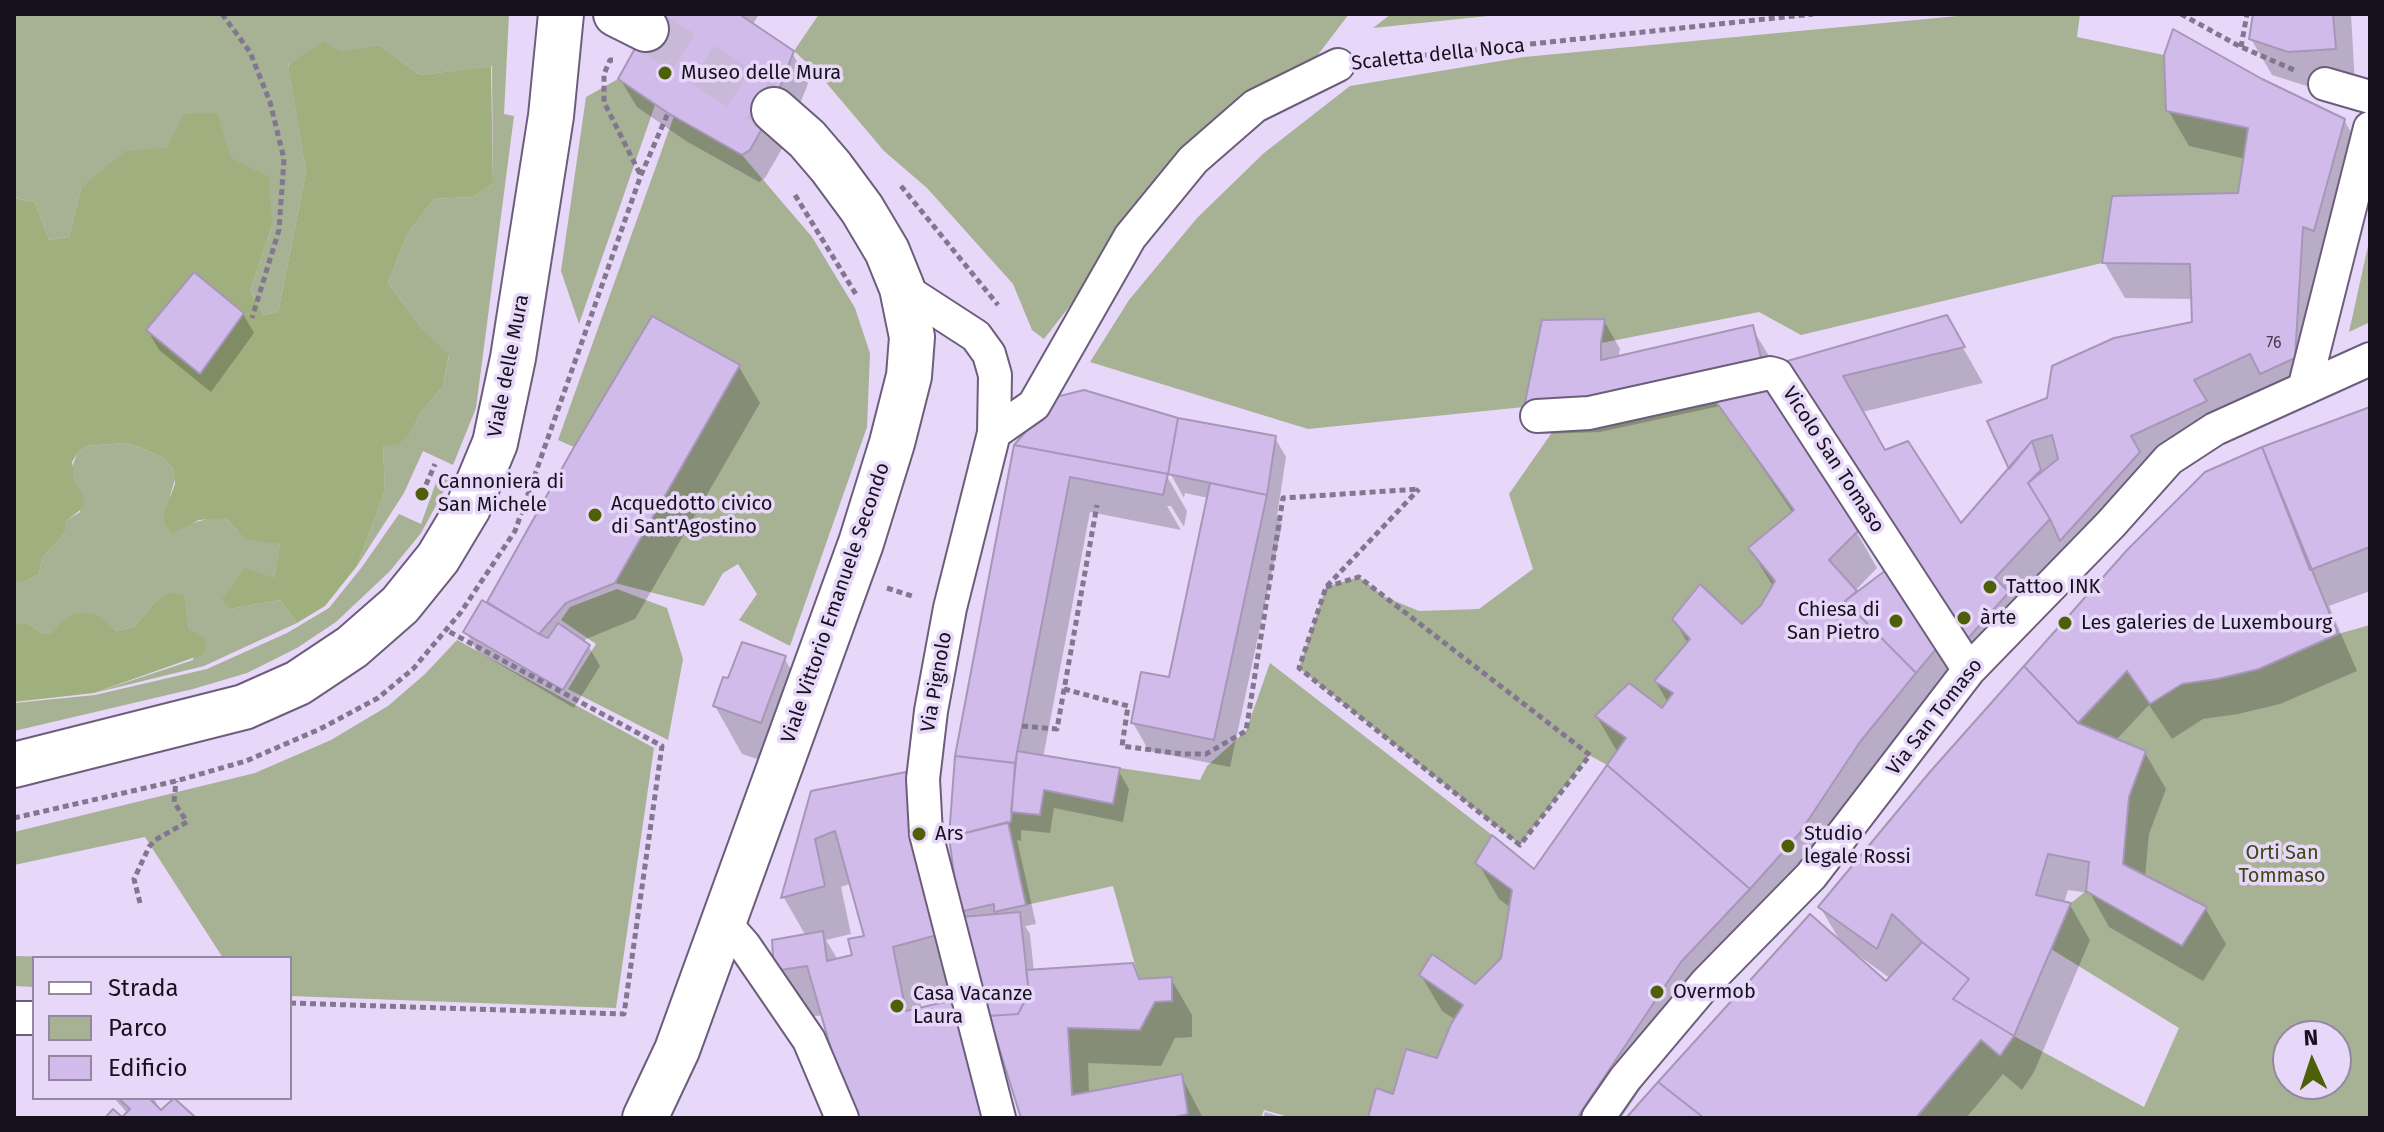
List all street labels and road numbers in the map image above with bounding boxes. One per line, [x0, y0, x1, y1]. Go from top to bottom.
street label: Scaletta della Noca [1350, 34, 1526, 76]
street label: Viale delle Mura [483, 292, 535, 440]
street label: Vicolo San Tomaso [1777, 383, 1889, 537]
street label: Viale Vittorio Emanuele Secondo [777, 460, 895, 746]
street label: Via Pignolo [916, 630, 958, 734]
street label: Via San Tomaso [1882, 654, 1988, 780]

